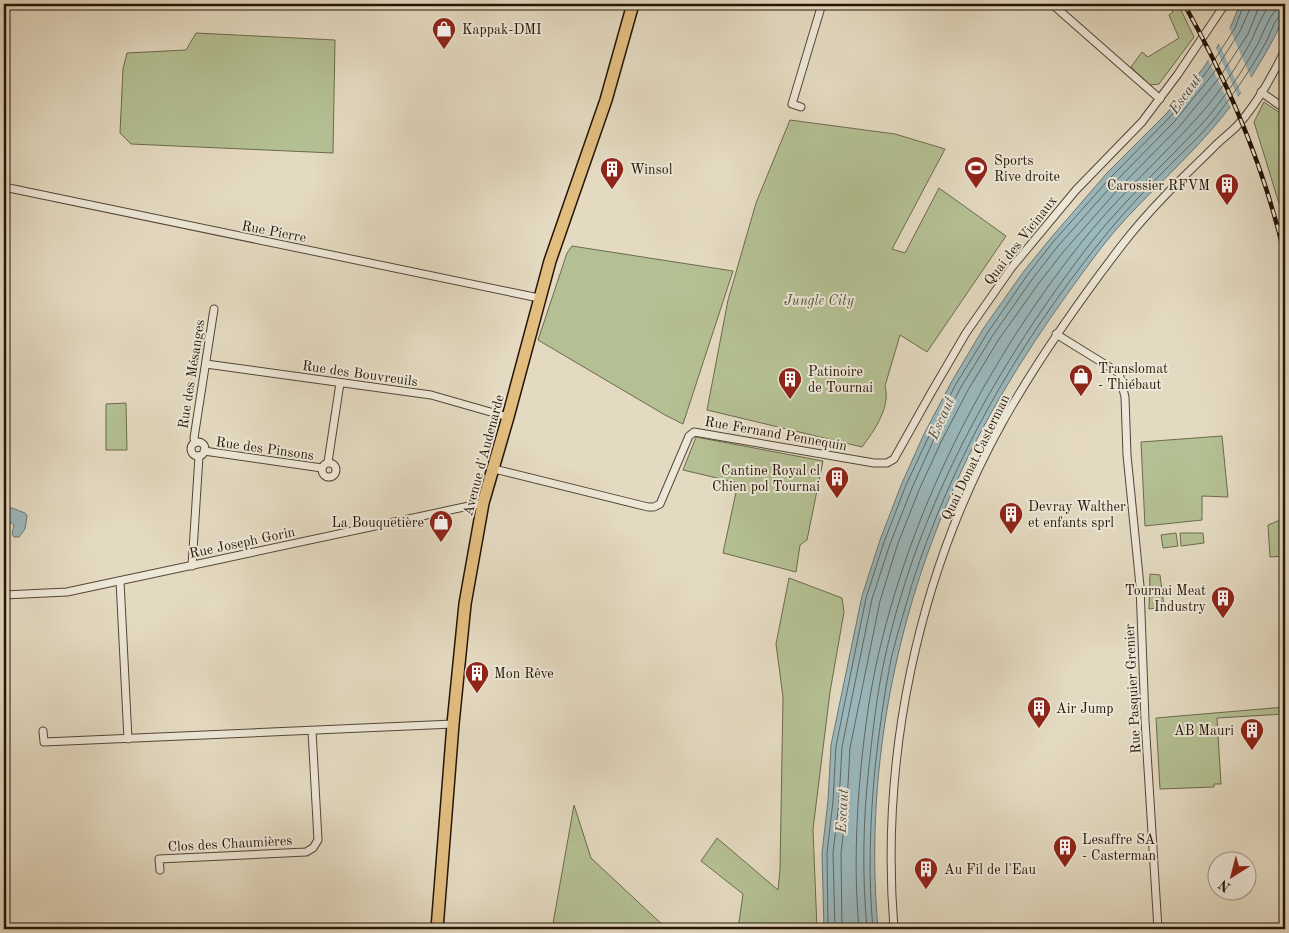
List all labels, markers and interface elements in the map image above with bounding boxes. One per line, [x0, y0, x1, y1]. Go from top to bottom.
shop icon: Kappak-DMI [431, 16, 457, 50]
place label: Kappak-DMI [462, 23, 542, 37]
water label: Escaut [1166, 72, 1205, 118]
place label: Sports Rive droite [994, 154, 1060, 184]
sports icon: Sports Rive droite [963, 155, 989, 189]
building icon: Winsol [599, 156, 625, 190]
place label: Winsol [630, 163, 673, 177]
building icon: Carossier RFVM [1214, 172, 1240, 206]
place label: Carossier RFVM [1107, 179, 1210, 193]
street label: Quai des Vicinaux [982, 193, 1060, 288]
street label: Rue Pierre [240, 219, 307, 245]
park label: Jungle City [784, 294, 855, 309]
street label: Rue des Mésanges [176, 319, 208, 430]
street label: Rue des Bouvreuils [301, 359, 418, 389]
place label: Translomat - Thiébaut [1098, 362, 1168, 392]
shop icon: Translomat - Thiébaut [1068, 363, 1094, 397]
place label: Patinoire de Tournai [808, 365, 873, 395]
building icon: Patinoire de Tournai [777, 366, 803, 400]
street label: Quai Donat Casterman [939, 392, 1013, 523]
street label: Avenue d'Audenarde [461, 393, 507, 517]
water label: Escaut [926, 395, 958, 443]
street label: Rue Fernand Pennequin [704, 415, 849, 453]
street label: Rue des Pinsons [215, 435, 315, 463]
place label: Cantine Royal cl Chien pol Tournai [712, 464, 820, 494]
building icon: Cantine Royal cl Chien pol Tournai [824, 465, 850, 499]
place label: Devray Walther et enfants sprl [1028, 500, 1126, 530]
building icon: Devray Walther et enfants sprl [998, 501, 1024, 535]
shop icon: La Bouquetière [428, 509, 454, 543]
place label: La Bouquetière [331, 516, 424, 530]
street label: Rue Joseph Gorin [188, 525, 297, 561]
place label: Tournai Meat Industry [1125, 584, 1207, 614]
building icon: Tournai Meat Industry [1210, 585, 1236, 619]
street label: Rue Pasquier Grenier [1123, 623, 1143, 754]
building icon: Mon Rêve [464, 660, 490, 694]
place label: Mon Rêve [494, 667, 554, 681]
building icon: Air Jump [1026, 695, 1052, 729]
place label: Air Jump [1056, 702, 1114, 716]
building icon: AB Mauri [1239, 717, 1265, 751]
place label: AB Mauri [1174, 724, 1234, 738]
water label: Escaut [835, 788, 852, 835]
place label: Lesaffre SA - Casterman [1082, 833, 1157, 863]
street label: Clos des Chaumières [167, 834, 293, 854]
building icon: Lesaffre SA - Casterman [1052, 834, 1078, 868]
north arrow [1206, 850, 1256, 900]
building icon: Au Fil de l'Eau [913, 856, 939, 890]
place label: Au Fil de l'Eau [944, 863, 1036, 877]
text: N [1216, 877, 1233, 895]

